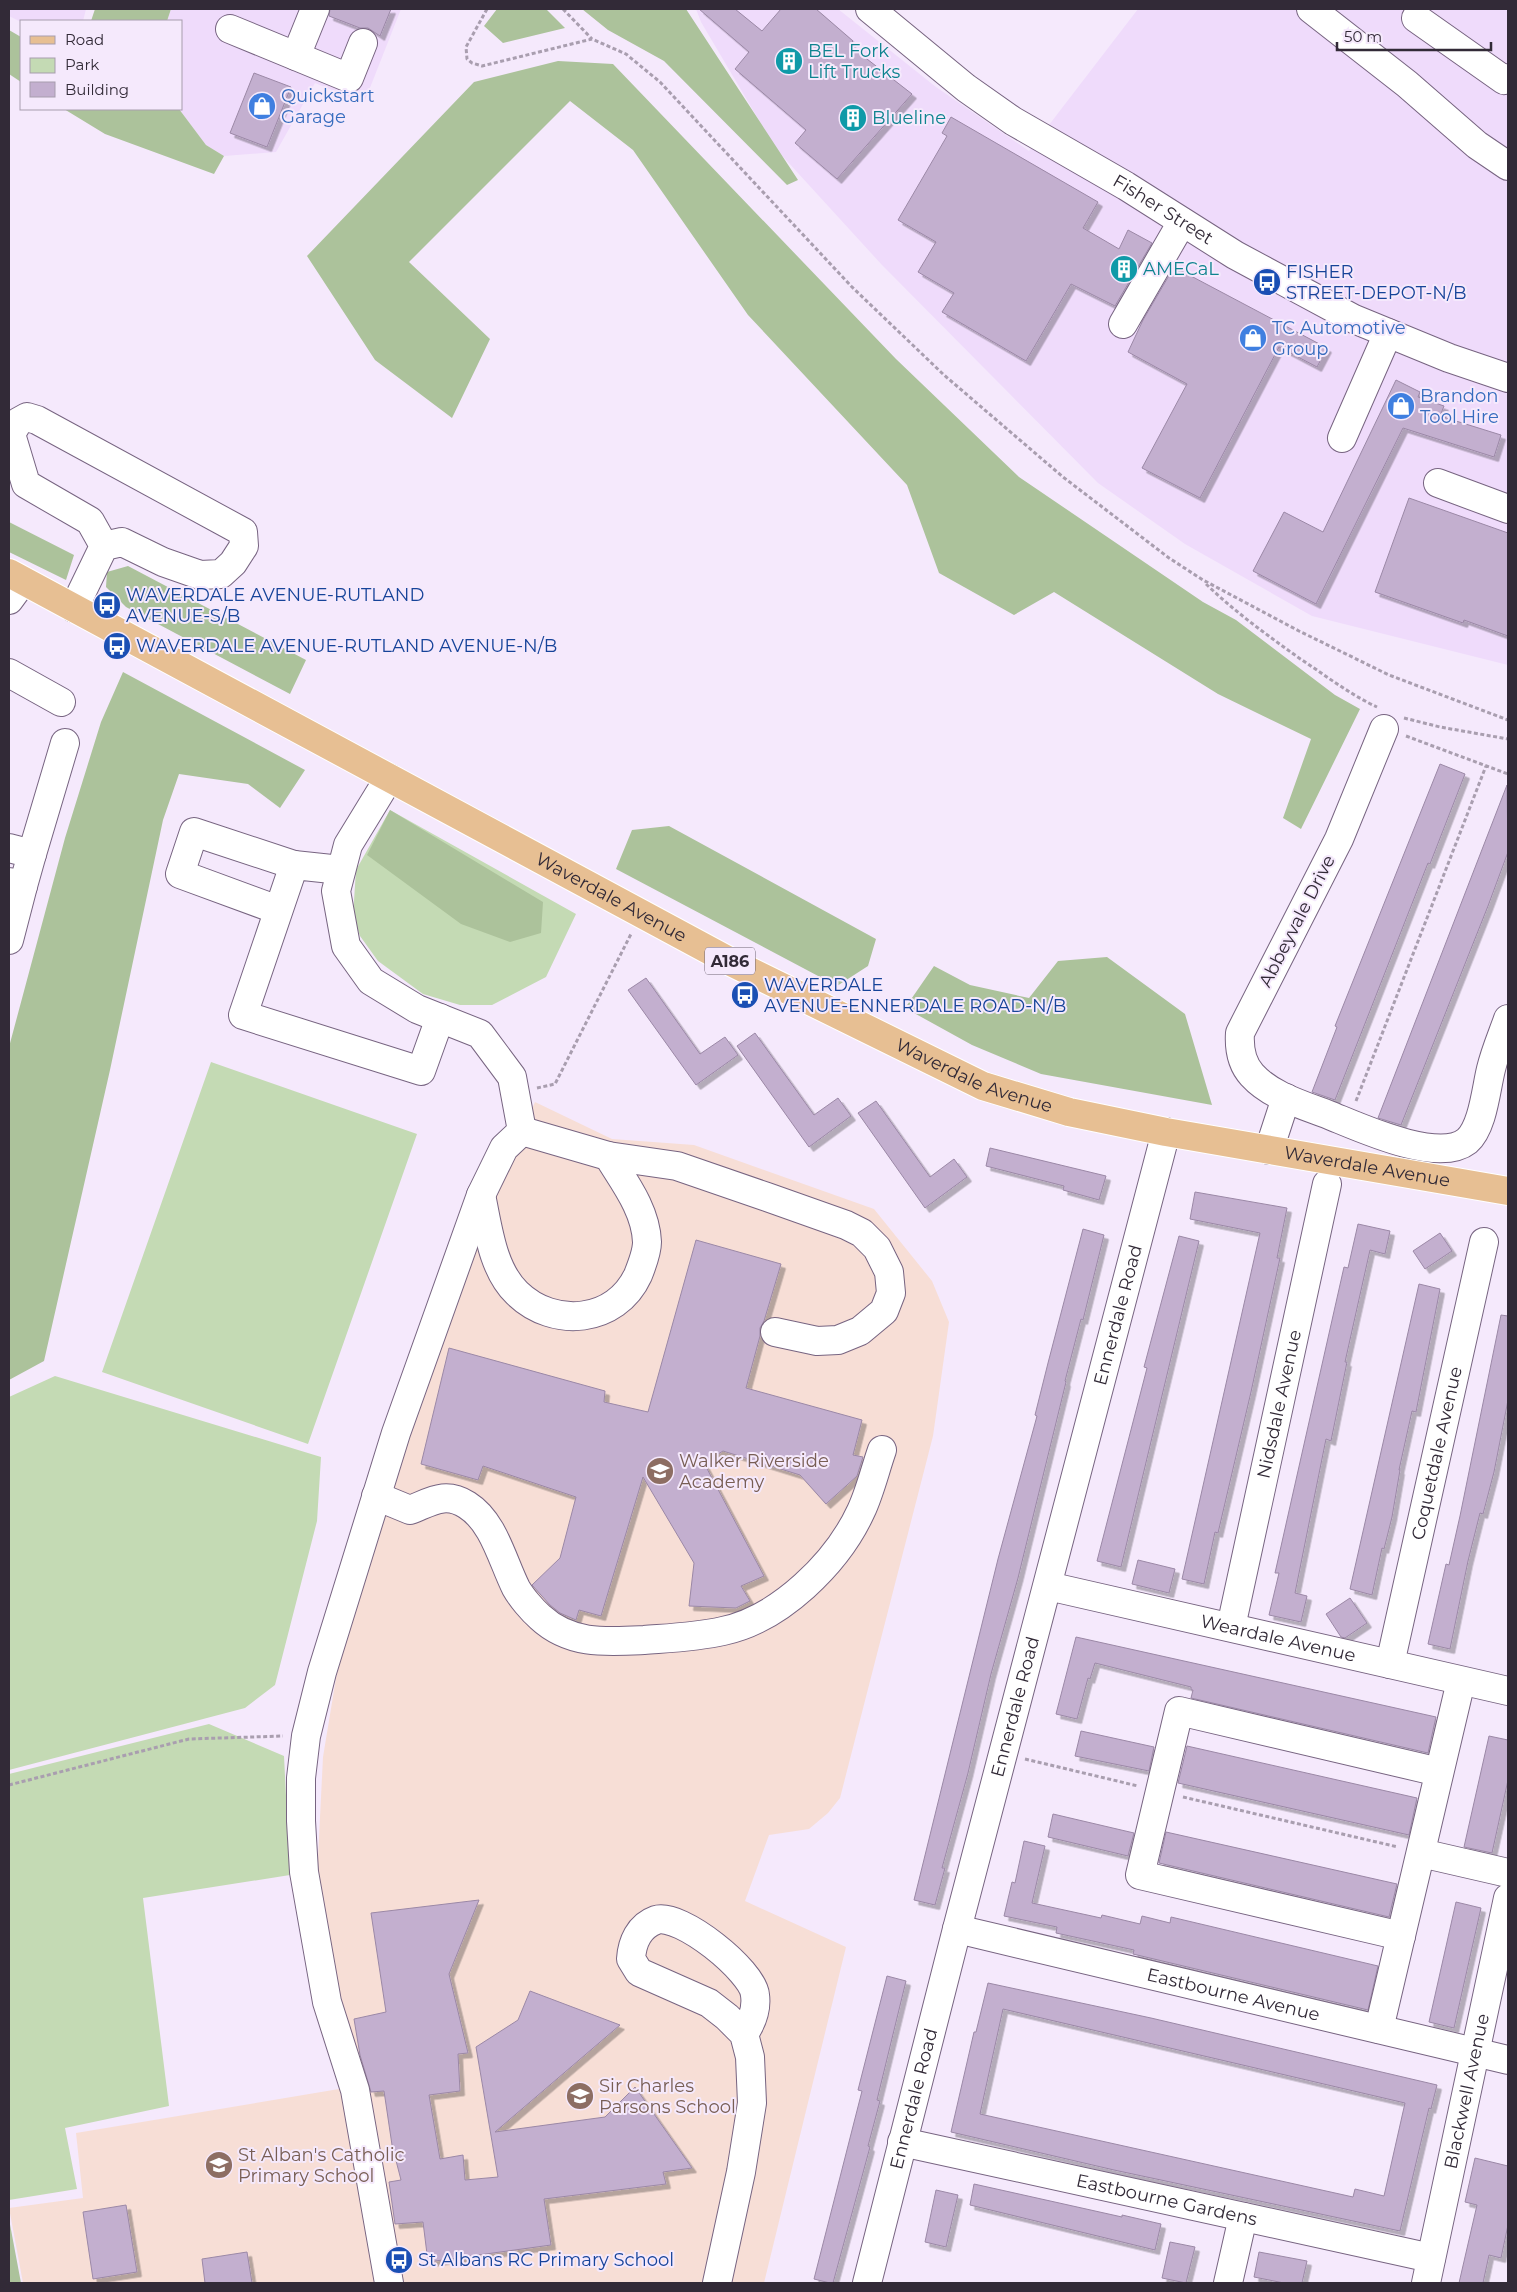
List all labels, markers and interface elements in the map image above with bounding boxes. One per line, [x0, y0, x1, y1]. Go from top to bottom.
legend [20, 20, 182, 110]
scale bar [1337, 20, 1491, 52]
text: 50 m [1344, 27, 1382, 46]
text: Road [65, 30, 104, 49]
place label: BEL Fork Lift Trucks [808, 40, 900, 83]
building icon: BEL Fork Lift Trucks [774, 46, 804, 76]
text: Park [65, 55, 99, 74]
text: Building [65, 80, 129, 99]
place label: Quickstart Garage [281, 85, 375, 128]
shop icon: Quickstart Garage [247, 91, 277, 121]
building icon: Blueline [838, 103, 868, 133]
place label: Blueline [872, 107, 946, 129]
street label: Fisher Street [1109, 170, 1217, 249]
building icon: AMECaL [1109, 254, 1139, 284]
place label: AMECaL [1143, 258, 1219, 280]
place label: FISHER STREET-DEPOT-N/B [1286, 261, 1467, 304]
bus stop icon: FISHER STREET-DEPOT-N/B [1252, 267, 1282, 297]
place label: TC Automotive Group [1272, 317, 1406, 360]
shop icon: TC Automotive Group [1238, 323, 1268, 353]
place label: Brandon Tool Hire [1420, 385, 1499, 428]
shop icon: Brandon Tool Hire [1386, 391, 1416, 421]
place label: WAVERDALE AVENUE-RUTLAND AVENUE-S/B [126, 584, 424, 627]
bus stop icon: WAVERDALE AVENUE-RUTLAND AVENUE-S/B [92, 590, 122, 620]
bus stop icon: WAVERDALE AVENUE-RUTLAND AVENUE-N/B [102, 631, 132, 661]
place label: WAVERDALE AVENUE-RUTLAND AVENUE-N/B [136, 635, 557, 657]
street label: Waverdale Avenue [532, 848, 690, 947]
street label: Abbeyvale Drive [1254, 851, 1340, 991]
road number: A186 [705, 948, 755, 974]
place label: WAVERDALE AVENUE-ENNERDALE ROAD-N/B [764, 974, 1066, 1017]
bus stop icon: WAVERDALE AVENUE-ENNERDALE ROAD-N/B [730, 980, 760, 1010]
street label: Waverdale Avenue [892, 1034, 1055, 1117]
street label: Waverdale Avenue [1282, 1142, 1452, 1192]
street label: Ennerdale Road [1089, 1242, 1147, 1388]
street label: Nidsdale Avenue [1252, 1328, 1306, 1481]
street label: Coquetdale Avenue [1407, 1364, 1467, 1542]
place label: Walker Riverside Academy [679, 1450, 829, 1493]
school or university icon: Walker Riverside Academy [645, 1456, 675, 1486]
street label: Weardale Avenue [1198, 1610, 1358, 1667]
street label: Ennerdale Road [986, 1634, 1044, 1780]
street label: Eastbourne Avenue [1145, 1964, 1322, 2026]
street label: Blackwell Avenue [1440, 2012, 1494, 2171]
street label: Ennerdale Road [885, 2026, 942, 2172]
place label: Sir Charles Parsons School [599, 2075, 736, 2118]
school or university icon: Sir Charles Parsons School [565, 2081, 595, 2111]
place label: St Alban's Catholic Primary School [238, 2144, 405, 2187]
school or university icon: St Alban's Catholic Primary School [204, 2150, 234, 2180]
street label: Eastbourne Gardens [1074, 2170, 1259, 2231]
bus stop icon: St Albans RC Primary School [384, 2245, 414, 2275]
place label: St Albans RC Primary School [418, 2249, 674, 2271]

